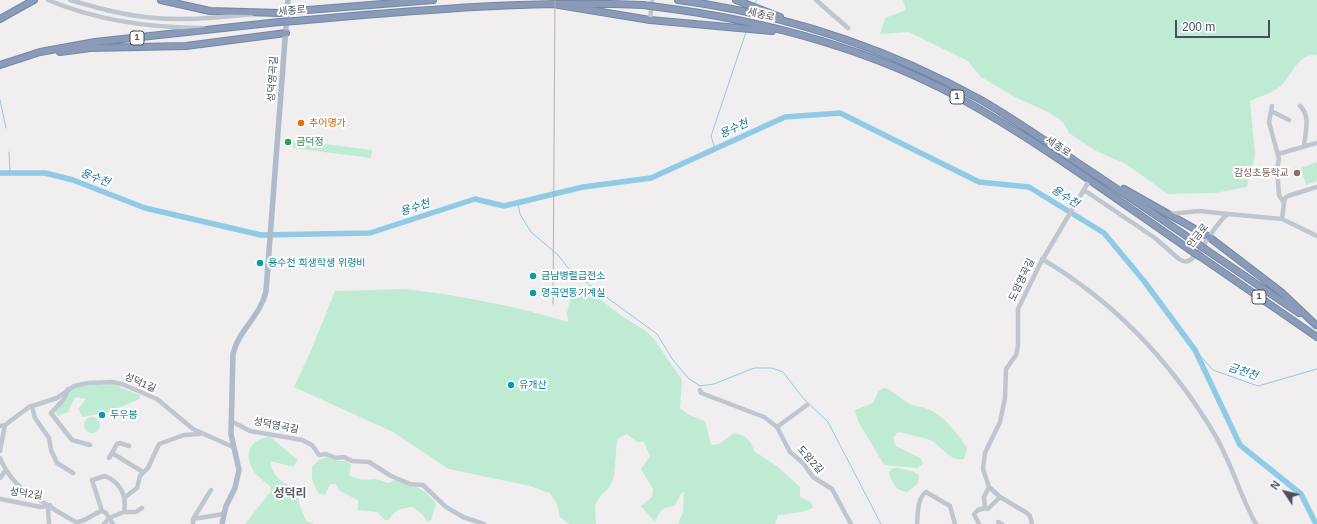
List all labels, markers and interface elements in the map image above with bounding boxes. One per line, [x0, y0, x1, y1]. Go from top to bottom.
street label: 세종로 [278, 4, 306, 18]
street label: 세종로 [746, 6, 776, 24]
scale bar [1177, 12, 1272, 38]
text: 200 m [1182, 20, 1215, 34]
road number: 1 [130, 31, 144, 45]
street label: 성덕영곡길 [265, 56, 281, 102]
road number: 1 [950, 90, 964, 104]
place label: 추어명가 [309, 117, 346, 129]
water label: 용수천 [717, 117, 751, 141]
marker: 추어명가 [296, 118, 306, 128]
street label: 세종로 [1043, 134, 1073, 160]
place label: 금덕정 [296, 136, 324, 148]
marker: 금덕정 [283, 137, 293, 147]
water label: 용수천 [78, 166, 112, 190]
place label: 감성초등학교 [1234, 167, 1289, 179]
marker: 감성초등학교 [1292, 168, 1302, 178]
water label: 용수천 [1049, 183, 1081, 211]
water label: 용수천 [399, 197, 431, 219]
street label: 안금로 [1185, 221, 1211, 251]
place label: 용수천 희생학생 위령비 [268, 257, 366, 269]
street label: 도암영곡길 [1007, 257, 1037, 303]
marker: 용수천 희생학생 위령비 [255, 258, 265, 268]
place label: 금남병렬급전소 [541, 270, 605, 282]
marker: 금남병렬급전소 [528, 271, 538, 281]
place label: 영곡연동기계실 [541, 287, 605, 299]
marker: 영곡연동기계실 [528, 288, 538, 298]
road number: 1 [1252, 290, 1266, 304]
water label: 금천천 [1227, 361, 1259, 383]
street label: 성덕1길 [122, 371, 158, 395]
place label: 유개산 [519, 379, 547, 391]
marker: 유개산 [506, 380, 516, 390]
place label: 두우봉 [110, 409, 138, 421]
marker: 두우봉 [97, 410, 107, 420]
street label: 성덕영곡길 [252, 416, 300, 436]
street label: 도암2길 [794, 444, 826, 476]
north arrow [1265, 472, 1305, 512]
text: N [1268, 478, 1282, 492]
street label: 성덕2길 [9, 486, 43, 502]
district label: 성덕리 [273, 487, 307, 501]

